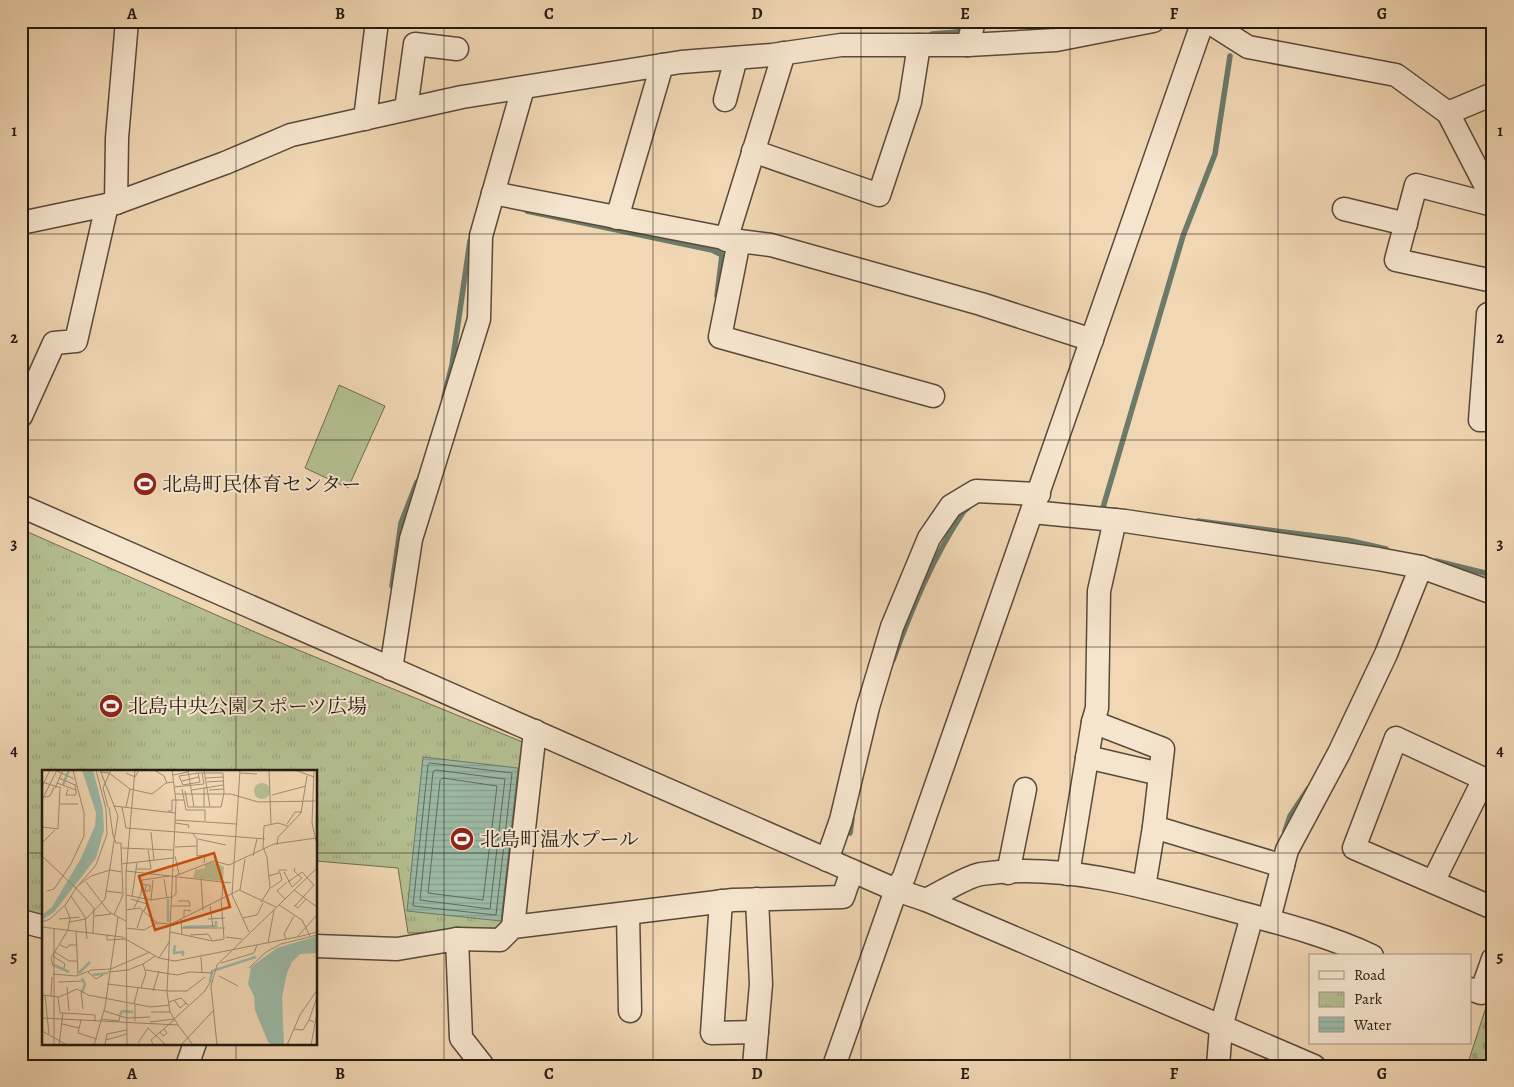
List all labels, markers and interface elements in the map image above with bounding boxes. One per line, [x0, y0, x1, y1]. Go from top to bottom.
text: A [126, 3, 138, 25]
text: B [335, 3, 345, 25]
text: C [544, 3, 554, 25]
text: D [751, 3, 763, 25]
text: E [960, 3, 970, 25]
text: F [1170, 3, 1179, 25]
text: G [1377, 3, 1387, 25]
text: 1 [11, 120, 17, 142]
text: 1 [1497, 120, 1503, 142]
text: 2 [10, 327, 18, 349]
text: 2 [1496, 327, 1504, 349]
sports icon: 北島町民体育センター [132, 471, 158, 497]
place label: 北島町民体育センター [162, 471, 361, 498]
text: 3 [11, 533, 18, 555]
text: 3 [1497, 533, 1504, 555]
sports icon: 北島中央公園スポーツ広場 [98, 693, 124, 719]
place label: 北島中央公園スポーツ広場 [128, 693, 367, 720]
text: 4 [10, 740, 18, 762]
text: 4 [1496, 740, 1504, 762]
inset map [42, 770, 318, 1044]
sports icon: 北島町温水プール [449, 826, 475, 852]
place label: 北島町温水プール [480, 826, 639, 853]
text: 5 [11, 946, 18, 968]
text: 5 [1497, 946, 1504, 968]
legend [1309, 954, 1472, 1044]
text: Road [1354, 965, 1386, 985]
text: Park [1354, 989, 1383, 1009]
text: Water [1353, 1015, 1391, 1035]
text: A [126, 1063, 138, 1085]
text: B [335, 1063, 345, 1085]
text: C [544, 1063, 554, 1085]
text: D [751, 1063, 763, 1085]
text: E [960, 1063, 970, 1085]
text: F [1170, 1063, 1179, 1085]
text: G [1377, 1063, 1387, 1085]

